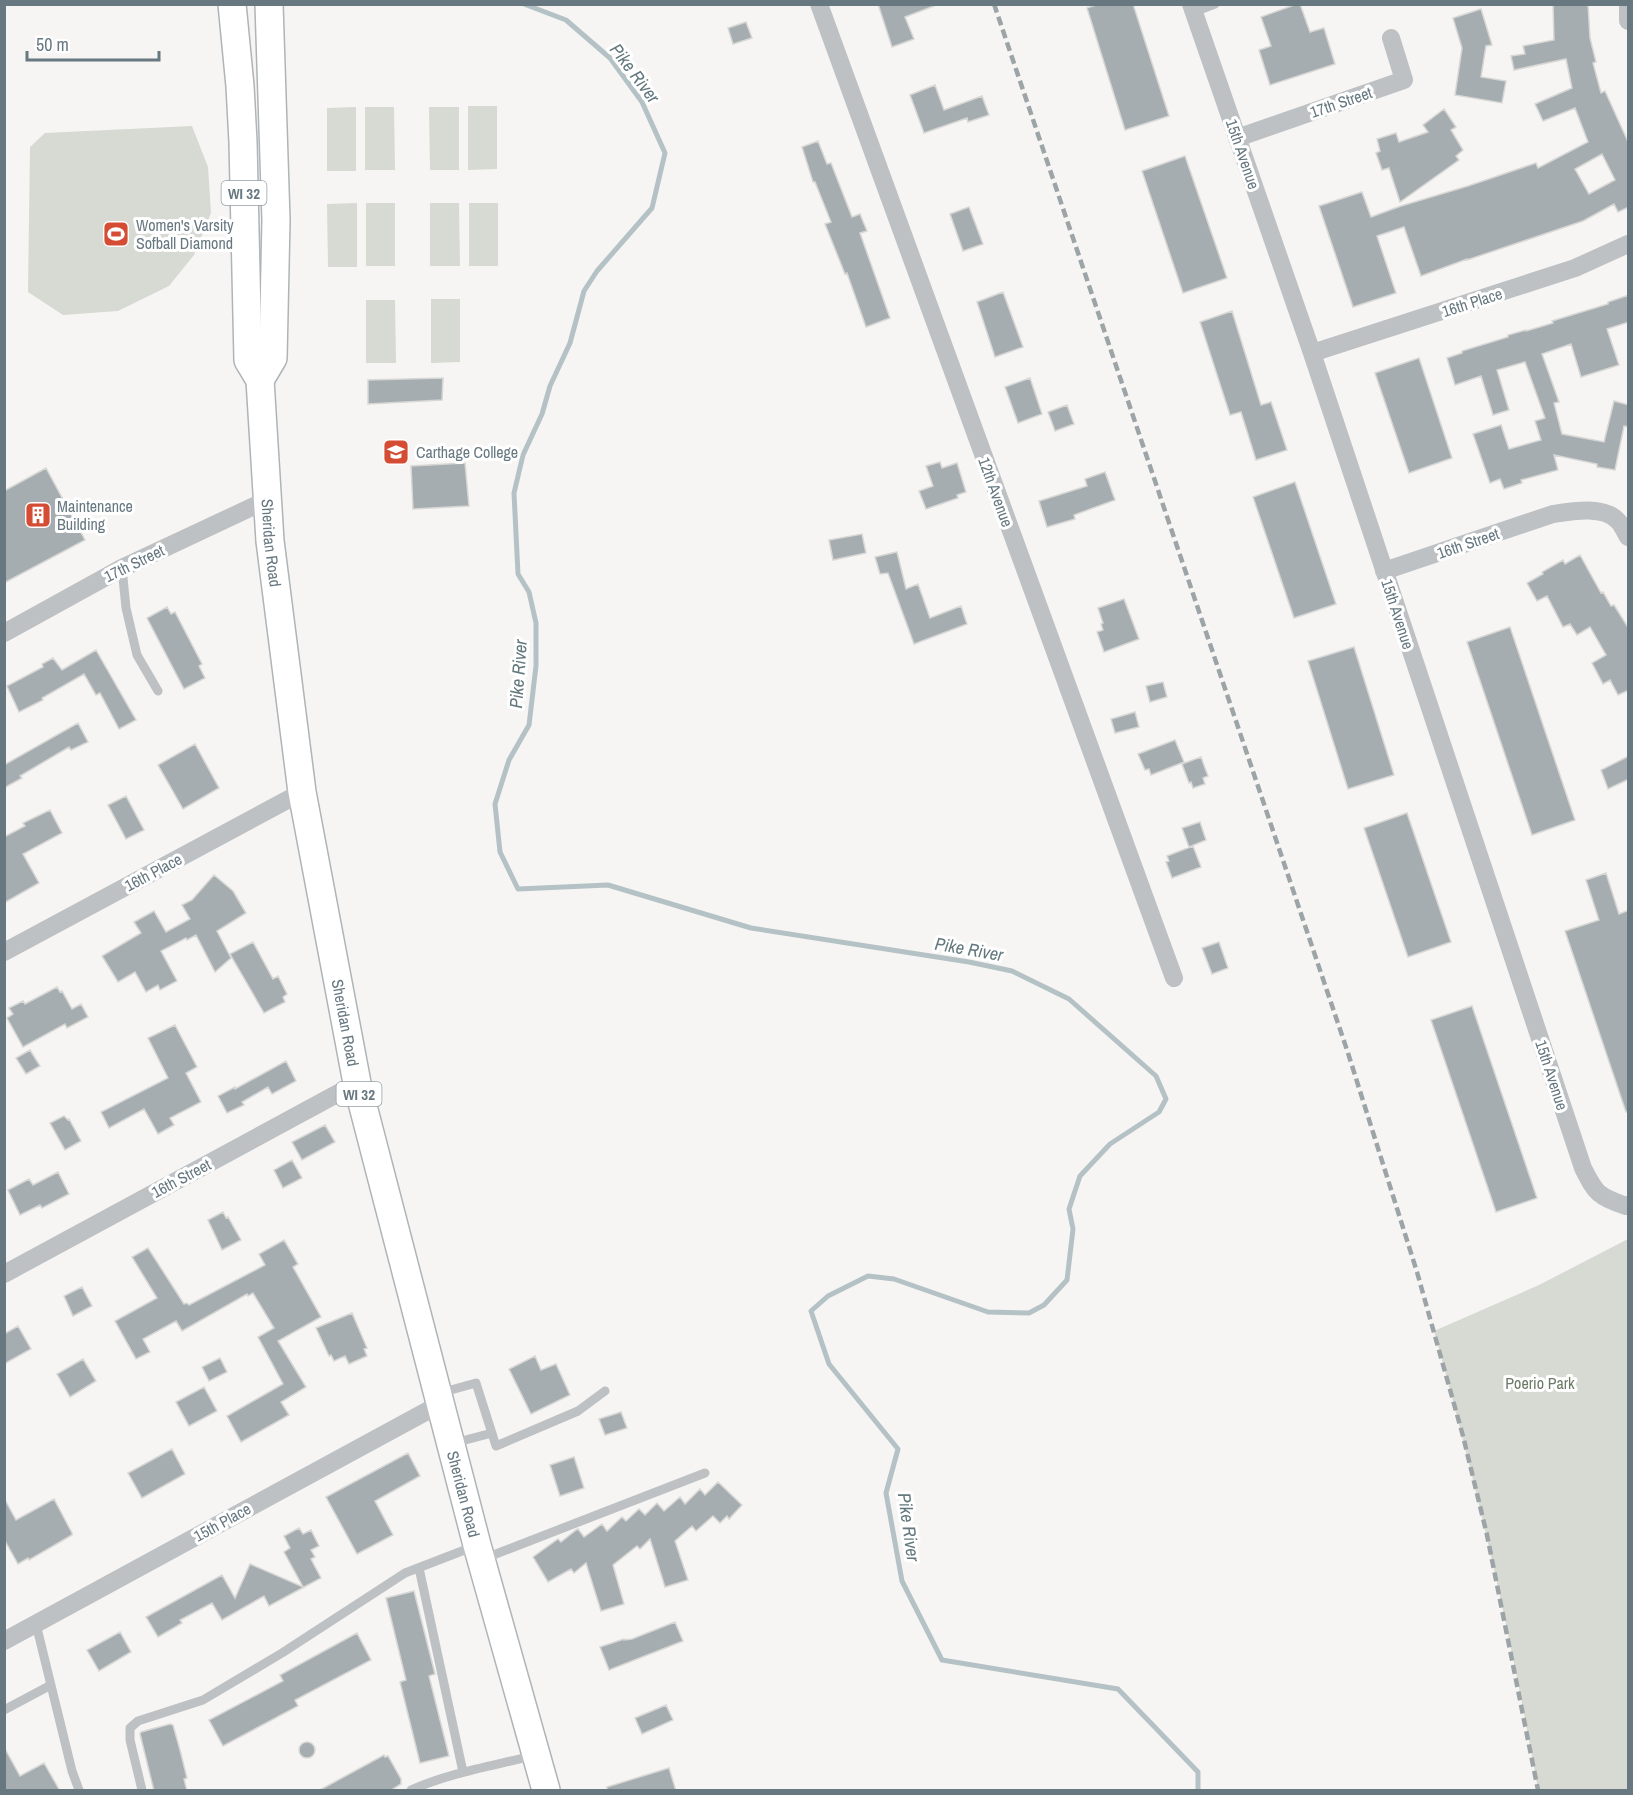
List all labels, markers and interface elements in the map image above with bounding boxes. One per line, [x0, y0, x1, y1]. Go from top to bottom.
scale bar [27, 24, 159, 62]
text: 50 m [36, 32, 69, 57]
water label: Pike River [604, 38, 666, 109]
street label: 17th Street [1307, 81, 1375, 123]
street label: 15th Avenue [1221, 116, 1265, 192]
road number: WI 32 [222, 181, 266, 205]
place label: Women's Varsity Sofball Diamond [136, 214, 234, 254]
sports icon: Women's Varsity Sofball Diamond [101, 219, 131, 249]
street label: 16th Place [1439, 282, 1505, 322]
school or university icon: Carthage College [381, 437, 411, 467]
place label: Carthage College [416, 441, 518, 463]
street label: 12th Avenue [973, 454, 1019, 530]
place label: Maintenance Building [57, 495, 133, 535]
street label: Sheridan Road [256, 498, 287, 588]
building icon: Maintenance Building [23, 500, 53, 530]
street label: 16th Street [1434, 522, 1502, 564]
street label: 17th Street [100, 539, 168, 587]
street label: 15th Avenue [1376, 576, 1420, 652]
water label: Pike River [503, 638, 533, 709]
street label: 16th Place [120, 848, 186, 896]
water label: Pike River [933, 931, 1006, 967]
street label: Sheridan Road [327, 977, 365, 1068]
street label: 15th Avenue [1530, 1037, 1574, 1113]
road number: WI 32 [336, 1082, 382, 1106]
street label: 16th Street [147, 1153, 215, 1203]
park label: Poerio Park [1505, 1372, 1575, 1394]
street label: Sheridan Road [442, 1449, 486, 1540]
water label: Pike River [892, 1491, 926, 1564]
street label: 15th Place [190, 1497, 254, 1547]

